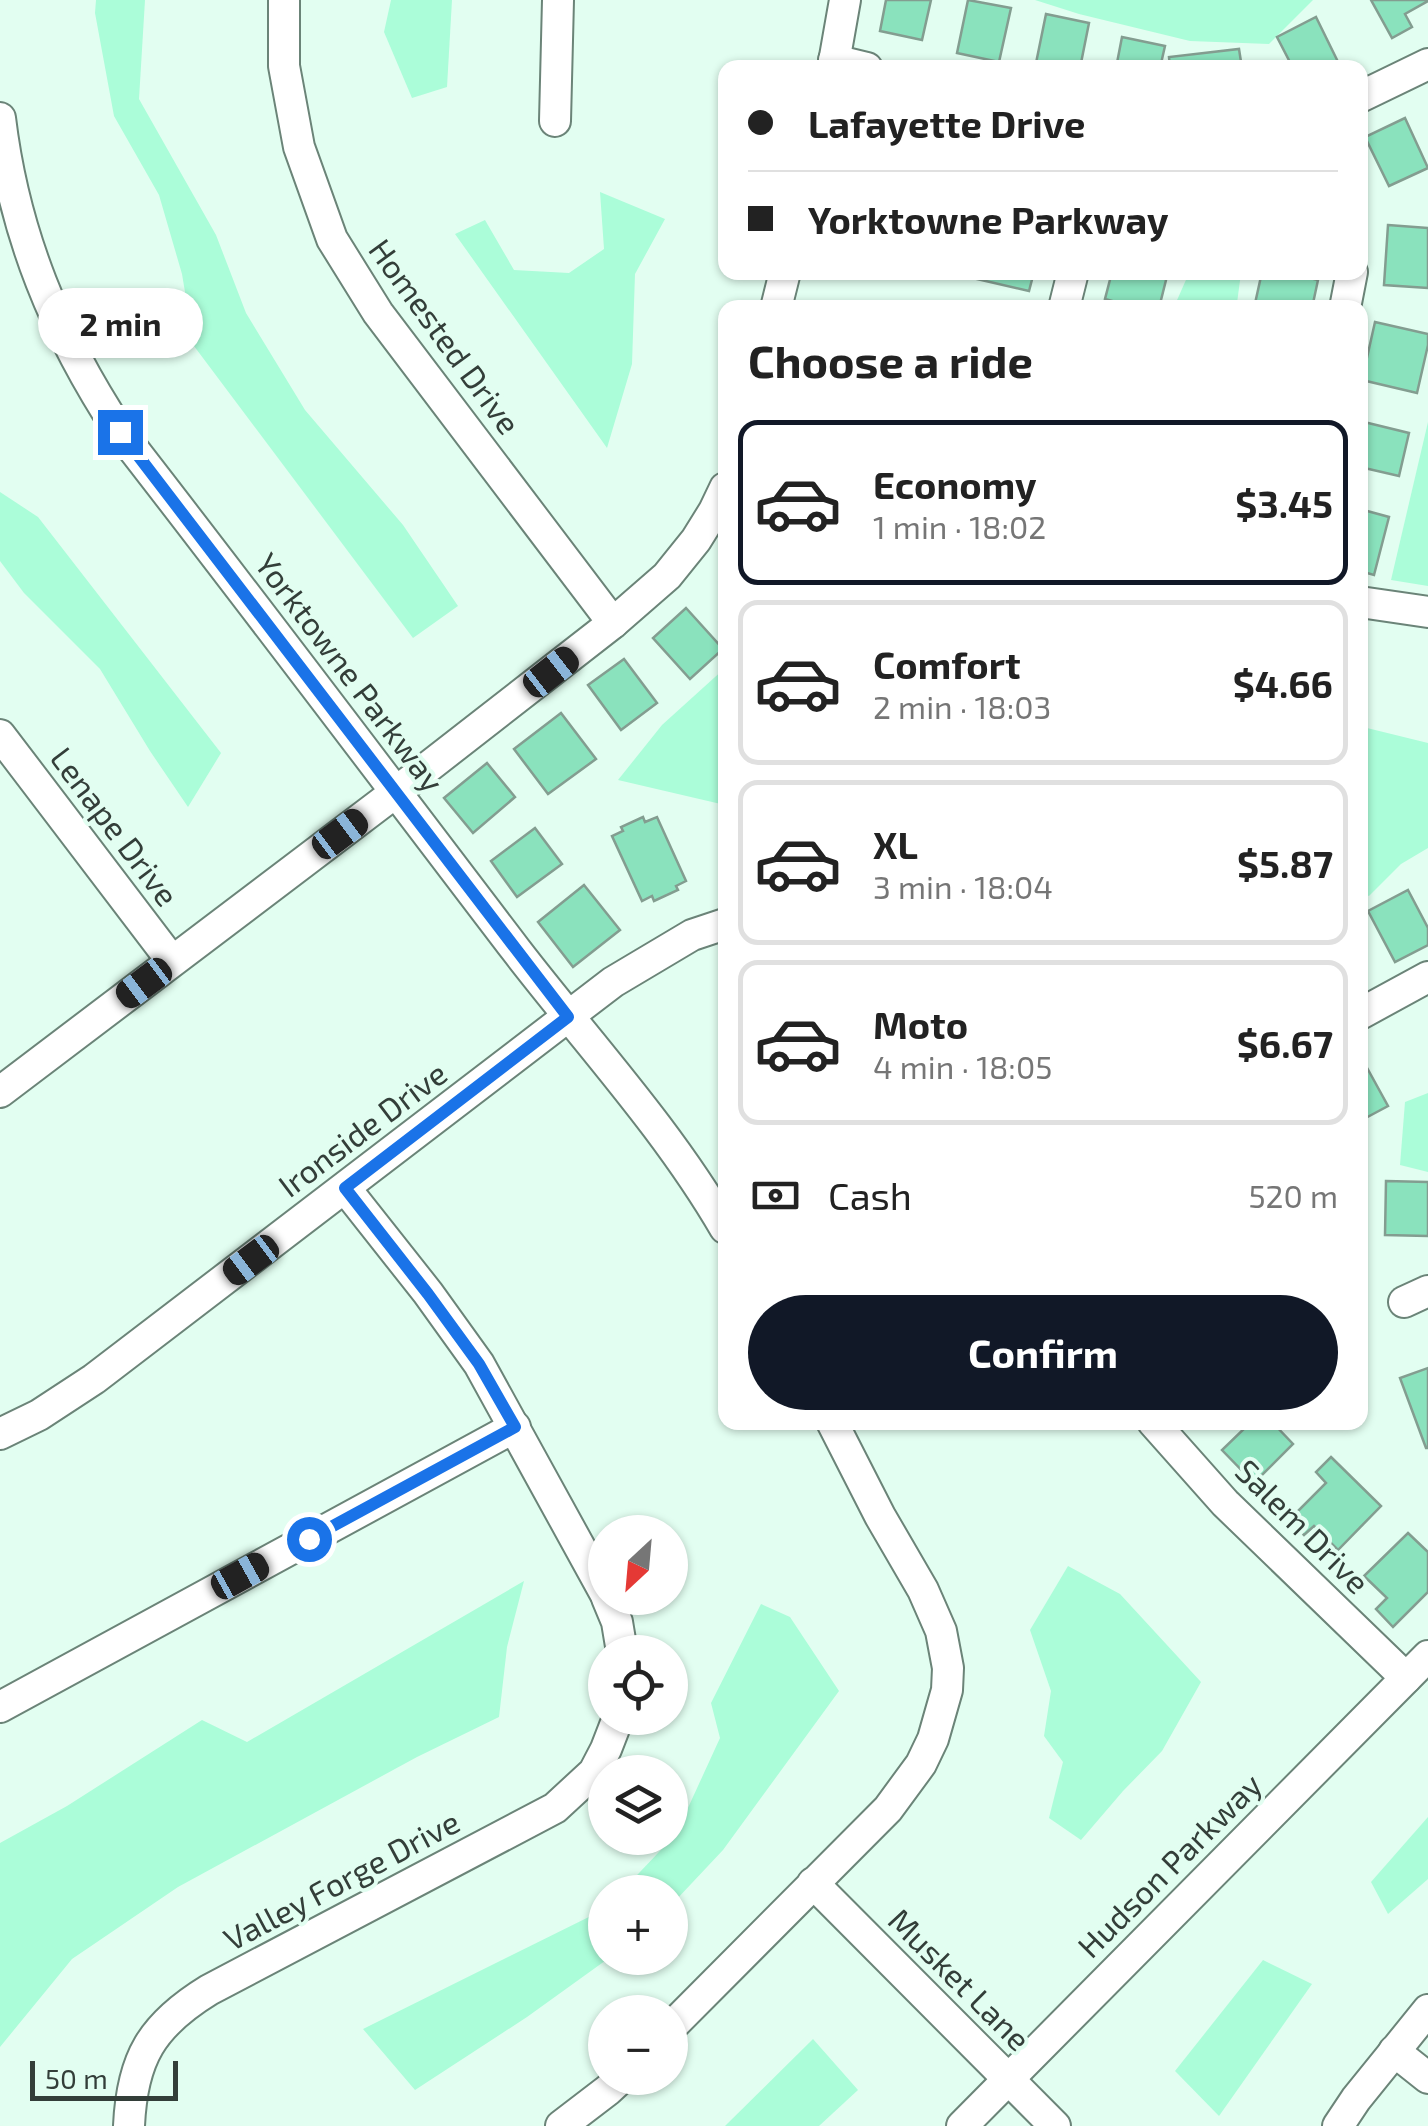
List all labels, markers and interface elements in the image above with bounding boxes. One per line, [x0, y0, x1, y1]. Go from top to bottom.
text: Lafayette Drive [808, 100, 1085, 146]
text: Yorktowne Parkway [808, 196, 1169, 242]
street label: Homested Drive [362, 231, 529, 441]
callout: 2 min [38, 287, 202, 357]
text: 2 min [80, 304, 161, 342]
text: Choose a ride [748, 333, 1033, 387]
route end [98, 410, 143, 455]
icon: car [753, 458, 843, 548]
text: Economy [873, 461, 1037, 507]
text: $3.45 [1235, 480, 1333, 526]
text: 1 min · 18:02 [873, 507, 1046, 545]
street label: Yorktowne Parkway [248, 545, 453, 799]
icon: car [753, 638, 843, 728]
text: Comfort [873, 641, 1021, 687]
car [518, 642, 584, 702]
text: $4.66 [1233, 660, 1333, 706]
text: 2 min · 18:03 [873, 687, 1051, 725]
street label: Lenape Drive [44, 739, 188, 913]
car [307, 804, 373, 864]
icon: car [753, 818, 843, 908]
text: XL [873, 821, 918, 867]
text: $5.87 [1237, 840, 1333, 886]
text: 3 min · 18:04 [873, 867, 1053, 905]
car [111, 953, 177, 1013]
icon: car [753, 998, 843, 1088]
text: Moto [873, 1001, 968, 1047]
text: $6.67 [1237, 1020, 1333, 1066]
text: 4 min · 18:05 [873, 1047, 1052, 1085]
street label: Ironside Drive [270, 1053, 453, 1204]
icon: cash [748, 1168, 803, 1223]
text: Cash [828, 1172, 912, 1218]
text: 520 m [1248, 1176, 1338, 1214]
car [218, 1230, 284, 1290]
button: Confirm [748, 1295, 1338, 1410]
street label: Salem Drive [1229, 1451, 1378, 1600]
north arrow [588, 1515, 688, 1615]
map controls [588, 1515, 688, 2095]
route start [287, 1517, 332, 1562]
car [206, 1548, 274, 1604]
button: locate [588, 1635, 688, 1735]
button: layers [588, 1755, 688, 1855]
street label: Hudson Parkway [1069, 1765, 1268, 1964]
street label: Valley Forge Drive [217, 1801, 465, 1957]
button: + [588, 1875, 688, 1975]
street label: Musket Lane [882, 1900, 1039, 2057]
button: − [588, 1995, 688, 2095]
scale bar [30, 2056, 178, 2100]
text: 50 m [45, 2061, 108, 2095]

